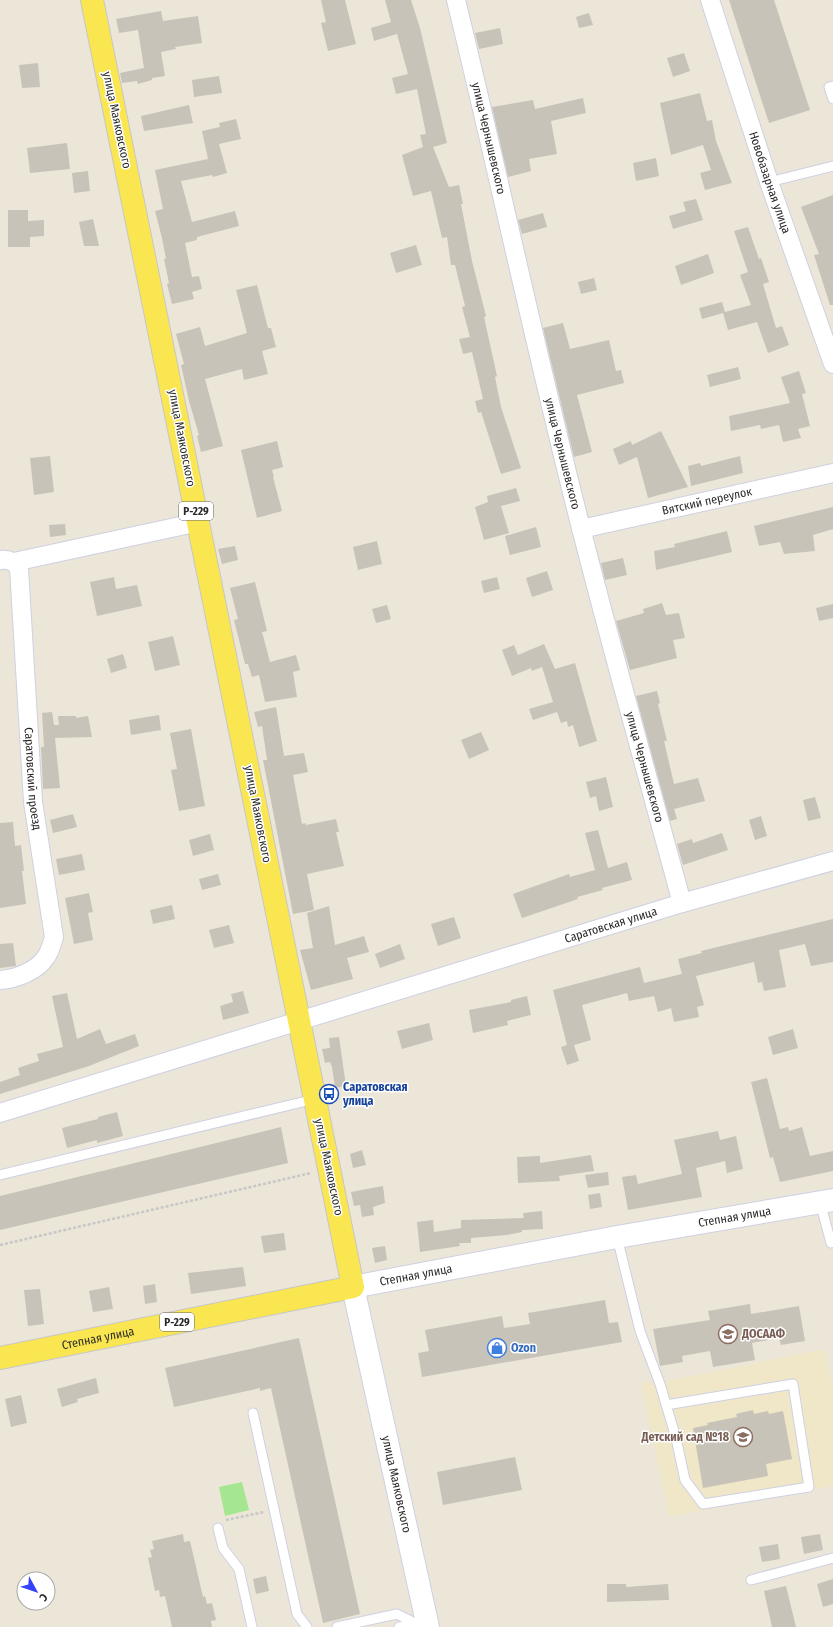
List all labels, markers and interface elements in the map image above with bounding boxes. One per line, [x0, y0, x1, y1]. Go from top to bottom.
street label: улица Маяковского [100, 70, 134, 170]
street label: улица Чернышевского [469, 81, 508, 196]
street label: Новобазарная улица [746, 130, 794, 235]
street label: улица Маяковского [166, 388, 198, 488]
street label: улица Чернышевского [542, 396, 583, 511]
street label: Вятский переулок [661, 484, 753, 518]
road number: Р-229 [179, 502, 213, 520]
street label: улица Чернышевского [623, 710, 667, 824]
street label: Саратовский проезд [22, 727, 44, 831]
street label: улица Маяковского [242, 764, 274, 864]
street label: Саратовская улица [563, 904, 659, 946]
place label: Саратовская улица [342, 1080, 408, 1108]
bus stop icon: Саратовская улица [318, 1083, 340, 1105]
street label: улица Маяковского [312, 1117, 346, 1217]
street label: Степная улица [697, 1204, 772, 1230]
street label: Степная улица [378, 1261, 453, 1289]
road number: Р-229 [160, 1313, 194, 1331]
school or university icon: ДОСААФ [717, 1323, 739, 1345]
street label: Степная улица [61, 1324, 136, 1352]
place label: ДОСААФ [741, 1327, 786, 1341]
shop icon: Ozon [486, 1337, 508, 1359]
place label: Ozon [511, 1341, 536, 1355]
school or university icon: Детский сад №18 [732, 1426, 754, 1448]
place label: Детский сад №18 [640, 1430, 730, 1444]
street label: улица Маяковского [379, 1434, 414, 1534]
north arrow [16, 1571, 56, 1611]
text: С [36, 1591, 50, 1604]

